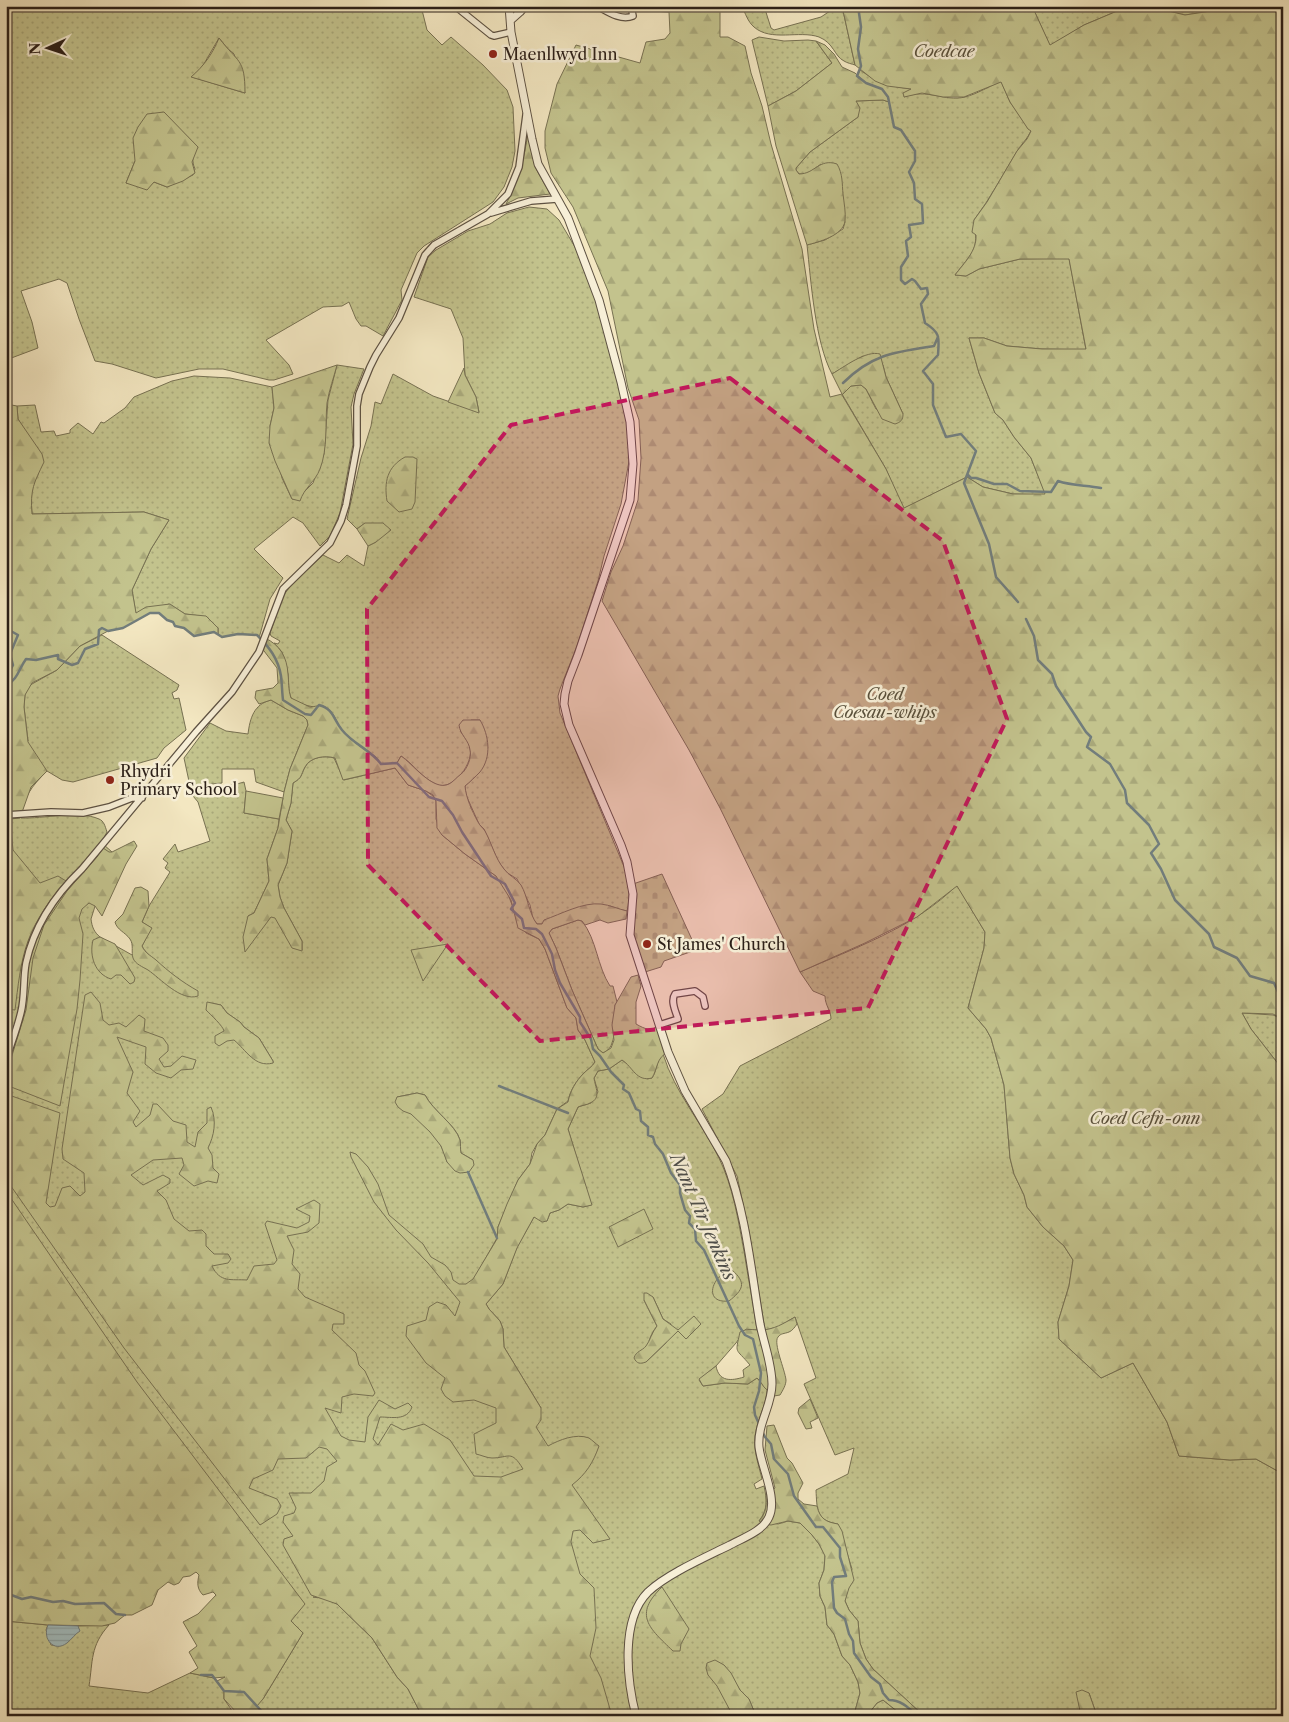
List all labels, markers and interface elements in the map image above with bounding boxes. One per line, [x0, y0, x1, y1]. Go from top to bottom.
north arrow [22, 22, 72, 72]
park label: Coedcae [914, 41, 976, 61]
text: N [26, 42, 44, 55]
place label: Maenllwyd Inn [503, 44, 618, 64]
marker: Maenllwyd Inn [487, 48, 499, 60]
park label: Coed Coesau-whips [833, 684, 937, 722]
place label: Rhydri Primary School [120, 761, 238, 799]
marker: Rhydri Primary School [104, 774, 116, 786]
place label: St James' Church [657, 934, 786, 954]
marker: St James' Church [641, 938, 653, 950]
park label: Coed Cefn-onn [1090, 1108, 1200, 1128]
water label: Nant Tir Jenkins [664, 1148, 741, 1284]

